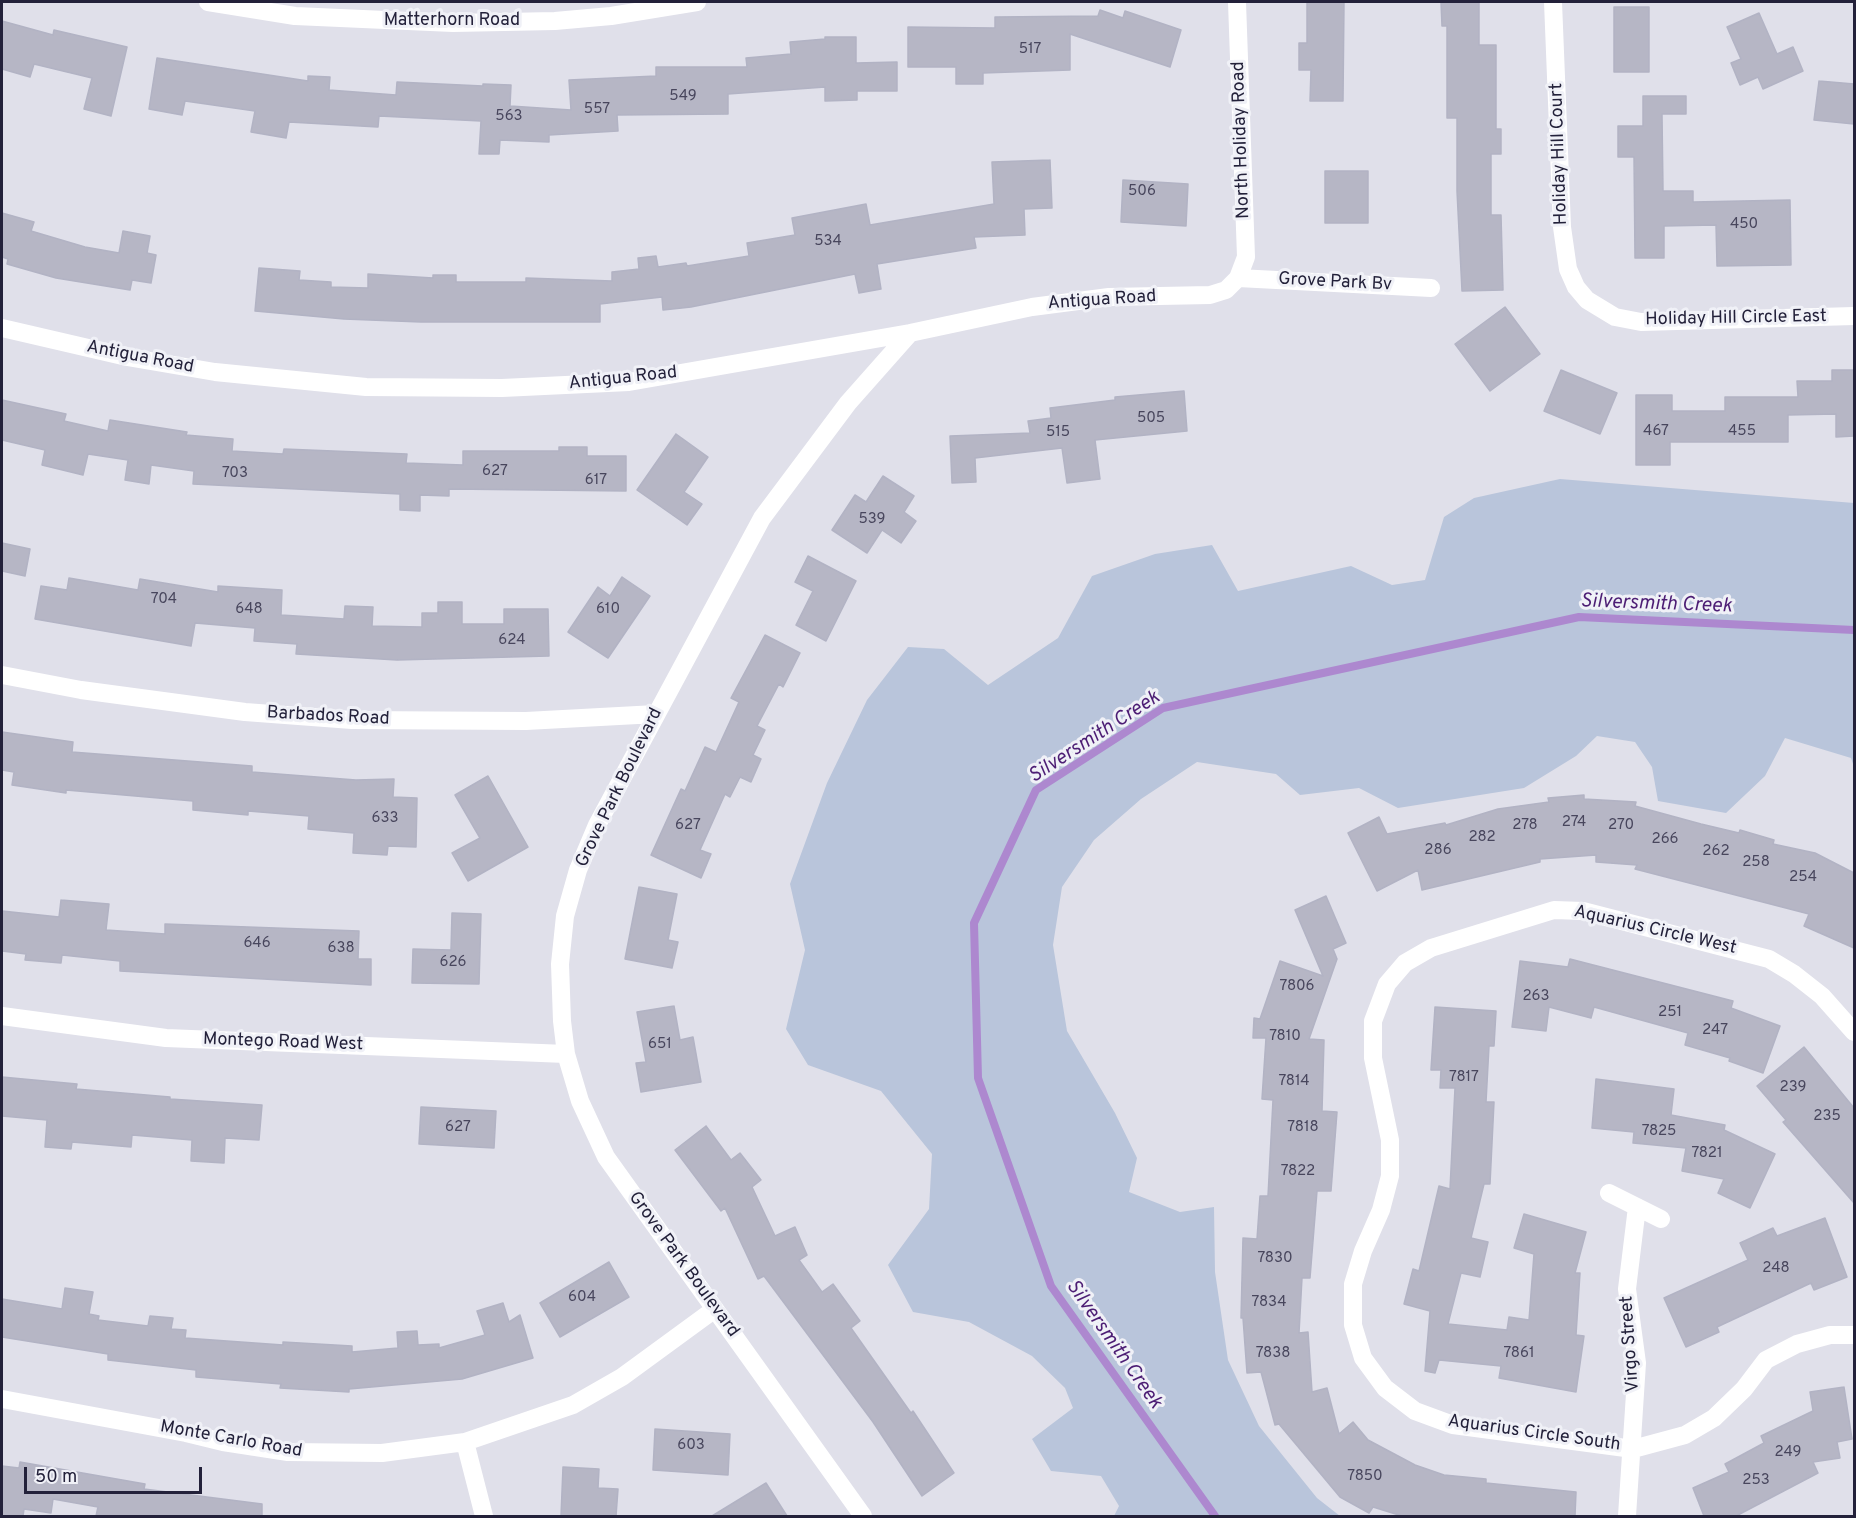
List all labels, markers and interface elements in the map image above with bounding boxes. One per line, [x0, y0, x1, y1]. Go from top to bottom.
street label: Matterhorn Road [384, 10, 520, 32]
house number: 517 [1019, 41, 1041, 59]
street label: North Holiday Road [1228, 61, 1256, 219]
street label: Holiday Hill Court [1547, 83, 1573, 225]
house number: 549 [669, 88, 697, 106]
house number: 557 [584, 101, 610, 119]
house number: 563 [495, 108, 523, 126]
house number: 506 [1128, 183, 1156, 201]
house number: 450 [1730, 216, 1758, 234]
house number: 534 [814, 233, 842, 251]
street label: Grove Park Bv [1278, 269, 1392, 297]
street label: Antigua Road [1047, 286, 1157, 316]
street label: Holiday Hill Circle East [1645, 307, 1827, 331]
street label: Antigua Road [85, 337, 195, 379]
street label: Antigua Road [568, 363, 678, 395]
house number: 505 [1137, 410, 1165, 428]
house number: 467 [1643, 423, 1669, 441]
house number: 455 [1728, 423, 1756, 441]
house number: 515 [1046, 424, 1070, 442]
house number: 627 [482, 463, 508, 481]
house number: 703 [222, 465, 248, 483]
house number: 617 [585, 472, 607, 490]
house number: 539 [859, 511, 885, 529]
water label: Silversmith Creek [1580, 590, 1732, 620]
house number: 704 [151, 591, 177, 609]
house number: 648 [235, 601, 263, 619]
house number: 610 [596, 601, 620, 619]
house number: 624 [498, 632, 526, 650]
water label: Silversmith Creek [1025, 687, 1165, 789]
street label: Barbados Road [266, 703, 390, 731]
street label: Grove Park Boulevard [572, 705, 668, 871]
house number: 633 [371, 810, 399, 828]
house number: 274 [1562, 814, 1586, 832]
house number: 627 [675, 817, 701, 835]
house number: 278 [1512, 817, 1538, 835]
house number: 270 [1608, 817, 1634, 835]
house number: 282 [1468, 829, 1496, 847]
house number: 266 [1651, 831, 1679, 849]
house number: 286 [1424, 842, 1452, 860]
house number: 262 [1702, 843, 1730, 861]
house number: 258 [1742, 854, 1770, 872]
house number: 254 [1789, 869, 1817, 887]
street label: Aquarius Circle West [1572, 902, 1738, 960]
house number: 646 [243, 935, 271, 953]
house number: 638 [327, 940, 355, 958]
house number: 626 [439, 954, 467, 972]
house number: 7806 [1280, 978, 1314, 996]
house number: 263 [1522, 988, 1550, 1006]
house number: 251 [1658, 1004, 1682, 1022]
house number: 247 [1702, 1022, 1728, 1040]
house number: 7810 [1269, 1028, 1301, 1046]
street label: Montego Road West [202, 1029, 364, 1057]
house number: 651 [648, 1036, 672, 1054]
house number: 7817 [1449, 1069, 1479, 1087]
house number: 7814 [1278, 1073, 1310, 1091]
house number: 239 [1780, 1079, 1806, 1097]
house number: 235 [1813, 1108, 1841, 1126]
house number: 627 [445, 1119, 471, 1137]
house number: 7818 [1287, 1119, 1319, 1137]
house number: 7825 [1642, 1123, 1676, 1141]
house number: 7821 [1691, 1145, 1723, 1163]
house number: 7822 [1281, 1163, 1315, 1181]
street label: Grove Park Boulevard [623, 1188, 743, 1342]
house number: 7830 [1257, 1250, 1293, 1268]
house number: 248 [1762, 1260, 1790, 1278]
water label: Silversmith Creek [1060, 1276, 1166, 1414]
house number: 604 [568, 1289, 596, 1307]
house number: 7834 [1252, 1294, 1286, 1312]
street label: Virgo Street [1617, 1295, 1645, 1393]
house number: 7838 [1256, 1345, 1290, 1363]
house number: 7861 [1503, 1345, 1535, 1363]
street label: Aquarius Circle South [1446, 1411, 1622, 1457]
street label: Monte Carlo Road [158, 1417, 304, 1463]
house number: 603 [677, 1437, 705, 1455]
house number: 249 [1774, 1444, 1802, 1462]
scale bar [27, 1455, 206, 1493]
text: 50 m [35, 1466, 77, 1489]
house number: 7850 [1347, 1468, 1383, 1486]
house number: 253 [1742, 1472, 1770, 1490]

